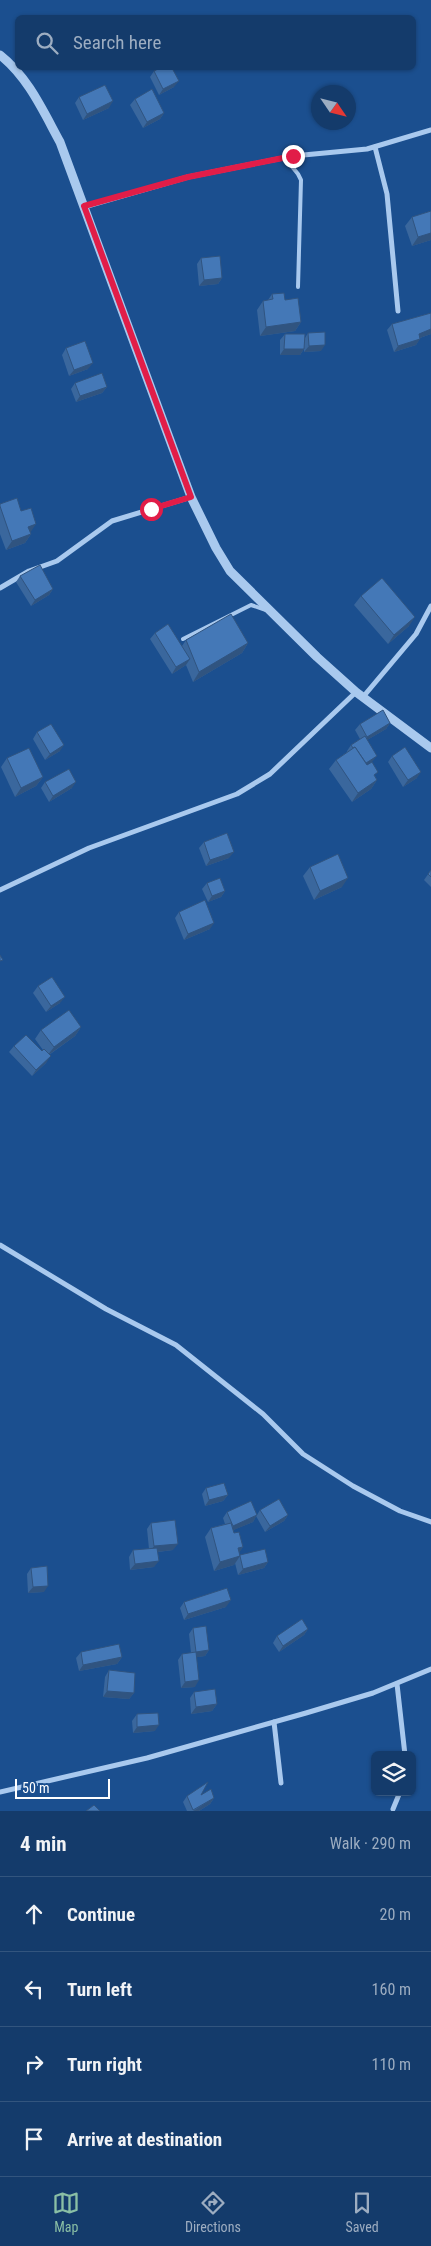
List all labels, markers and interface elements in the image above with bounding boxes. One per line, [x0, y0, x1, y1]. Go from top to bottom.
search box [15, 15, 416, 70]
icon: search [33, 29, 61, 57]
text: Search here [73, 31, 161, 54]
north arrow [311, 85, 356, 130]
route end [282, 145, 305, 168]
route start [140, 498, 163, 521]
map controls [371, 1751, 416, 1796]
button: layers [371, 1751, 416, 1796]
scale bar [15, 1776, 110, 1799]
text: 50 m [22, 1780, 50, 1796]
text: 4 min [20, 1832, 67, 1856]
text: Walk · 290 m [330, 1834, 411, 1853]
icon: ahead [20, 1900, 48, 1928]
text: Continue [67, 1903, 135, 1926]
text: 20 m [379, 1905, 411, 1924]
icon: left [20, 1975, 48, 2003]
text: Turn left [67, 1978, 132, 2001]
text: 160 m [372, 1980, 411, 1999]
icon: right [20, 2050, 48, 2078]
text: Turn right [67, 2053, 142, 2076]
text: 110 m [372, 2055, 411, 2074]
icon: arrive [20, 2125, 48, 2153]
text: Arrive at destination [67, 2128, 222, 2151]
tab: Map [52, 2189, 80, 2235]
tab: Directions [185, 2189, 241, 2235]
tab: Saved [345, 2189, 379, 2235]

